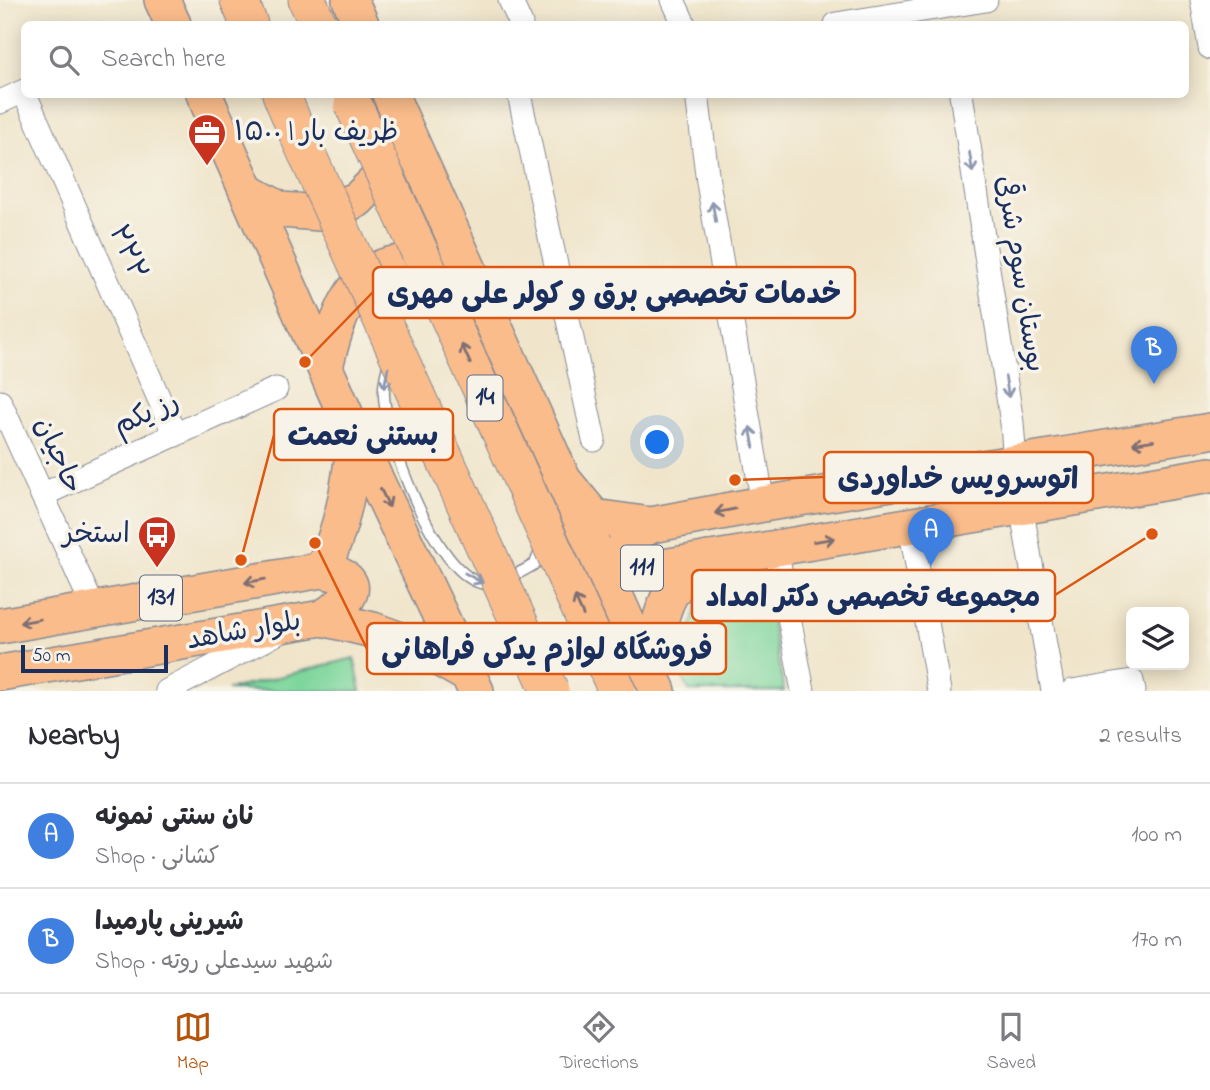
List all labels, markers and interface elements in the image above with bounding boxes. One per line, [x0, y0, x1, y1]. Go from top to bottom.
search box [21, 21, 1189, 98]
icon: search [45, 41, 83, 79]
text: Search here [101, 41, 226, 79]
office icon: ظریف بار | ۱۵۰۰ [186, 112, 228, 167]
place label: ظریف بار | ۱۵۰۰ [234, 113, 398, 154]
one-way arrow [965, 150, 978, 173]
street label: بوستان سوم شرقی [983, 173, 1055, 375]
one-way arrow [706, 201, 720, 224]
street label: ۲۲۲ [97, 219, 157, 287]
callout: خدمات تخصصی برق و کولر علی مهری [373, 267, 855, 318]
text: خدمات تخصصی برق و کولر علی مهری [387, 274, 841, 318]
pin: B [1131, 326, 1177, 384]
one-way arrow [459, 344, 472, 365]
one-way arrow [379, 366, 392, 389]
one-way arrow [1001, 375, 1014, 398]
road number: 14 [468, 376, 503, 420]
street label: رز یکم [108, 382, 186, 448]
callout: بستنی نعمت [274, 409, 453, 460]
street label: حاجیان [22, 411, 92, 501]
text: بستنی نعمت [288, 416, 438, 460]
your location [640, 425, 674, 459]
one-way arrow [745, 426, 758, 448]
one-way arrow [1132, 436, 1155, 449]
callout: اتوسرویس خداوردی [824, 452, 1093, 503]
text: اتوسرویس خداوردی [837, 459, 1079, 503]
one-way arrow [378, 487, 392, 508]
one-way arrow [714, 505, 737, 518]
pin: A [908, 508, 954, 566]
bus stop icon: استخر [136, 514, 178, 569]
place label: استخر [61, 515, 130, 556]
one-way arrow [812, 533, 835, 546]
road number: 111 [621, 546, 663, 590]
callout: مجموعه تخصصی دکتر امداد [692, 570, 1055, 621]
one-way arrow [464, 571, 484, 585]
one-way arrow [244, 575, 266, 588]
road number: 131 [140, 576, 182, 620]
text: مجموعه تخصصی دکتر امداد [706, 577, 1040, 621]
one-way arrow [572, 596, 585, 618]
street label: بلوار شاهد [183, 602, 305, 662]
map controls [1126, 607, 1189, 670]
button: layers [1126, 607, 1189, 670]
one-way arrow [20, 614, 42, 628]
callout: فروشگاه لوازم یدکی فراهانی [367, 623, 726, 674]
text: فروشگاه لوازم یدکی فراهانی [381, 630, 713, 674]
scale bar [21, 642, 168, 674]
text: 50 m [32, 643, 71, 670]
text: Nearby [28, 715, 120, 759]
text: 2 results [1099, 720, 1182, 753]
text: نان سنتی نمونه [95, 799, 254, 837]
text: A [44, 819, 58, 852]
text: 100 m [1131, 819, 1182, 852]
text: Shop · کشانی [95, 841, 219, 874]
text: شیرینی پارمیدا [95, 904, 244, 942]
text: B [43, 924, 59, 957]
text: 170 m [1132, 924, 1182, 957]
text: Shop · شهید سیدعلی روته [95, 946, 333, 979]
tab: Map [174, 1008, 212, 1077]
tab: Directions [560, 1008, 639, 1077]
tab: Saved [987, 1008, 1036, 1077]

